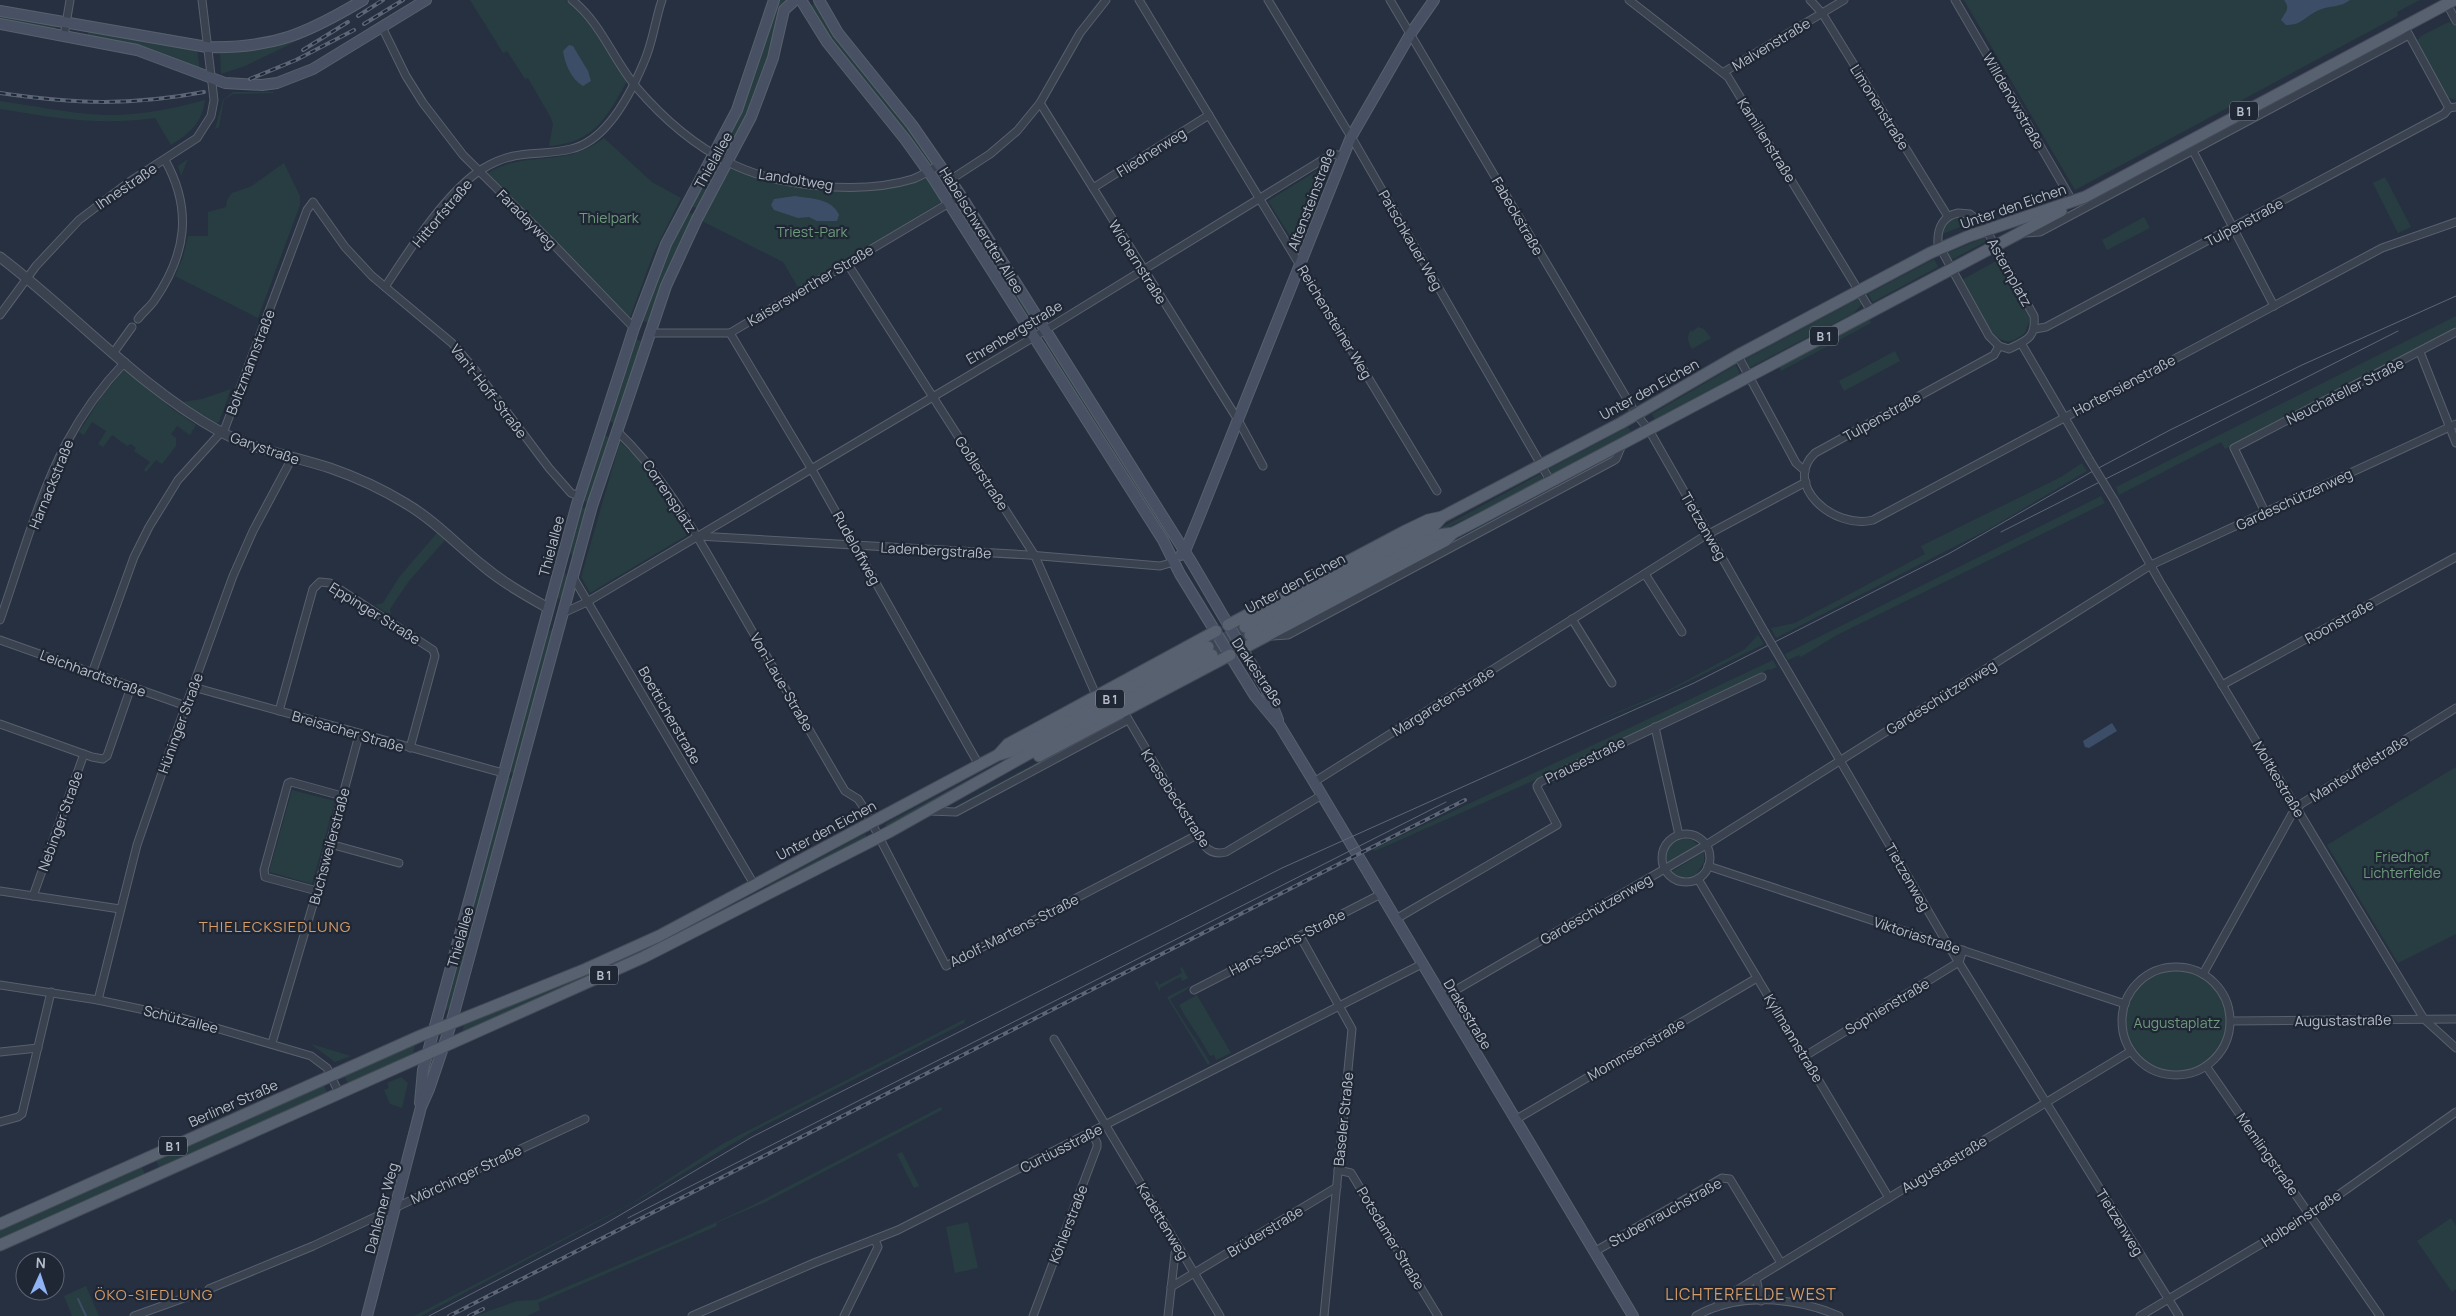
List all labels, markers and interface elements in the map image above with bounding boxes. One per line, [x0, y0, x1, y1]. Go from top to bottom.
street label: Malvenstraße [1728, 13, 1814, 75]
street label: Willdenowstraße [1979, 50, 2049, 152]
street label: Limonenstraße [1846, 61, 1914, 153]
street label: Kamillenstraße [1733, 94, 1801, 186]
road number: B 1 [2230, 102, 2258, 120]
street label: Fliednerweg [1113, 123, 1189, 181]
street label: Thielallee [690, 128, 736, 192]
street label: Altensteinstraße [1283, 145, 1339, 253]
street label: Ihnestraße [92, 159, 160, 213]
street label: Habelschwerdter Allee [935, 163, 1029, 297]
street label: Landoltweg [757, 164, 835, 194]
street label: Fabeckstraße [1488, 173, 1548, 259]
street label: Hittorfstraße [408, 175, 476, 251]
street label: Unter den Eichen [1958, 179, 2068, 233]
street label: Faradayweg [493, 185, 561, 253]
street label: Patschkauer Weg [1375, 186, 1447, 294]
street label: Tulpenstraße [2202, 193, 2286, 251]
park label: Thielpark [579, 208, 640, 227]
street label: Wichernstraße [1105, 216, 1171, 308]
park label: Triest-Park [777, 222, 848, 241]
street label: Asternplatz [1983, 234, 2037, 310]
street label: Kaiserswerther Straße [744, 240, 876, 330]
street label: Reichensteiner Weg [1293, 261, 1377, 383]
street label: Ehrenbergstraße [962, 296, 1066, 368]
street label: Boltzmannstraße [221, 307, 279, 417]
road number: B 1 [1810, 326, 1838, 346]
street label: Van't-Hoff-Straße [446, 340, 532, 442]
street label: Hortensienstraße [2069, 350, 2179, 420]
street label: Neuchateller Straße [2283, 353, 2407, 429]
street label: Unter den Eichen [1596, 354, 1702, 424]
street label: Tulpenstraße [1840, 387, 1924, 445]
street label: Garystraße [228, 427, 302, 469]
street label: Goßlerstraße [951, 432, 1013, 514]
street label: Harnackstraße [24, 436, 78, 532]
street label: Corrensplatz [639, 456, 701, 536]
street label: Gardeschützenweg [2233, 464, 2355, 534]
street label: Tietzenweg [1677, 489, 1731, 563]
street label: Rudeloffweg [829, 508, 885, 588]
street label: Thielallee [534, 514, 568, 578]
street label: Ladenbergstraße [880, 538, 992, 562]
street label: Unter den Eichen [1242, 549, 1348, 617]
street label: Eppinger Straße [326, 577, 424, 649]
street label: Roonstraße [2301, 594, 2377, 648]
street label: Von-Laue-Straße [746, 629, 818, 735]
street label: Drakestraße [1228, 634, 1288, 710]
street label: Leichhardtstraße [37, 645, 149, 701]
street label: Gardeschützenweg [1882, 655, 2000, 739]
street label: Margaretenstraße [1388, 662, 1498, 740]
street label: Boetticherstraße [634, 663, 706, 767]
street label: Hüninger Straße [153, 670, 207, 776]
road number: B 1 [1096, 690, 1124, 709]
street label: Breisacher Straße [290, 706, 406, 756]
street label: Manteuffelstraße [2306, 730, 2412, 806]
street label: Prausestraße [1542, 732, 1628, 788]
street label: Moltkestraße [2249, 737, 2309, 821]
street label: Knesebeckstraße [1137, 745, 1215, 851]
street label: Nebinger Straße [33, 768, 87, 874]
street label: Buchsweilerstraße [304, 785, 354, 907]
street label: Unter den Eichen [773, 796, 879, 864]
street label: Tietzenweg [1881, 840, 1935, 914]
park label: Friedhof Lichterfelde [2363, 847, 2441, 882]
street label: Gardeschützenweg [1536, 869, 1656, 949]
street label: Adolf-Martens-Straße [946, 889, 1082, 971]
street label: Hans-Sachs-Straße [1226, 904, 1348, 980]
street label: Thielallee [442, 905, 478, 969]
street label: Viktoriastraße [1871, 912, 1963, 958]
district label: THIELECKSIEDLUNG [199, 916, 351, 937]
road number: B 1 [590, 966, 618, 984]
street label: Sophienstraße [1841, 973, 1933, 1039]
street label: Drakestraße [1440, 975, 1496, 1053]
street label: Kyllmannstraße [1760, 990, 1828, 1086]
street label: Schützallee [142, 1001, 220, 1037]
street label: Augustastraße [2295, 1010, 2391, 1030]
street label: Mommsenstraße [1584, 1013, 1688, 1085]
park label: Augustaplatz [2134, 1013, 2220, 1032]
street label: Baseler Straße [1329, 1071, 1357, 1167]
street label: Berliner Straße [185, 1075, 281, 1131]
street label: Memlingstraße [2232, 1109, 2304, 1199]
street label: Curtiusstraße [1017, 1119, 1105, 1177]
street label: Augustastraße [1898, 1131, 1990, 1197]
road number: B 1 [159, 1136, 187, 1156]
street label: Mörchinger Straße [407, 1140, 525, 1208]
street label: Dahlemer Weg [360, 1160, 402, 1256]
street label: Stubenrauchstraße [1605, 1173, 1725, 1251]
street label: Kadettenweg [1133, 1179, 1193, 1263]
street label: Köhlerstraße [1044, 1182, 1092, 1266]
street label: Potsdamer Straße [1353, 1183, 1429, 1293]
street label: Tietzenweg [2092, 1185, 2148, 1259]
street label: Holbeinstraße [2258, 1185, 2344, 1251]
street label: Brüderstraße [1224, 1201, 1306, 1261]
north arrow [15, 1251, 65, 1301]
text: N [35, 1253, 46, 1272]
district label: LICHTERFELDE WEST [1665, 1283, 1837, 1305]
district label: ÖKO-SIEDLUNG [95, 1284, 213, 1305]

